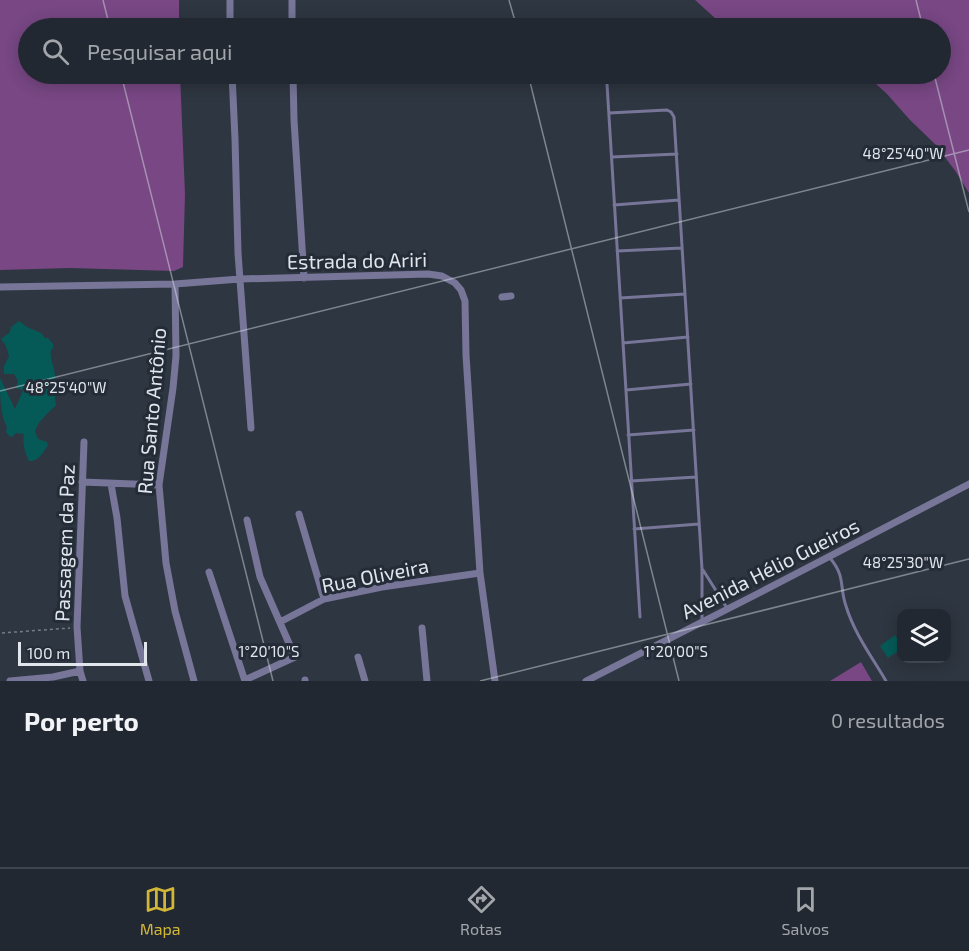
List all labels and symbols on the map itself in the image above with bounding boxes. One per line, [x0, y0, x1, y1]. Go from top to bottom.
text: 48°25'40"W [863, 144, 943, 162]
street label: Estrada do Ariri [287, 247, 427, 273]
street label: Rua Santo Antônio [132, 327, 170, 495]
text: 48°25'40"W [26, 378, 106, 396]
street label: Passagem da Paz [49, 464, 79, 622]
street label: Avenida Hélio Gueiros [677, 513, 863, 623]
street label: Rua Oliveira [319, 553, 431, 597]
text: 48°25'30"W [863, 553, 943, 571]
scale bar [18, 639, 147, 666]
text: 1°20'10"S [239, 642, 299, 660]
text: 1°20'00"S [644, 642, 708, 660]

